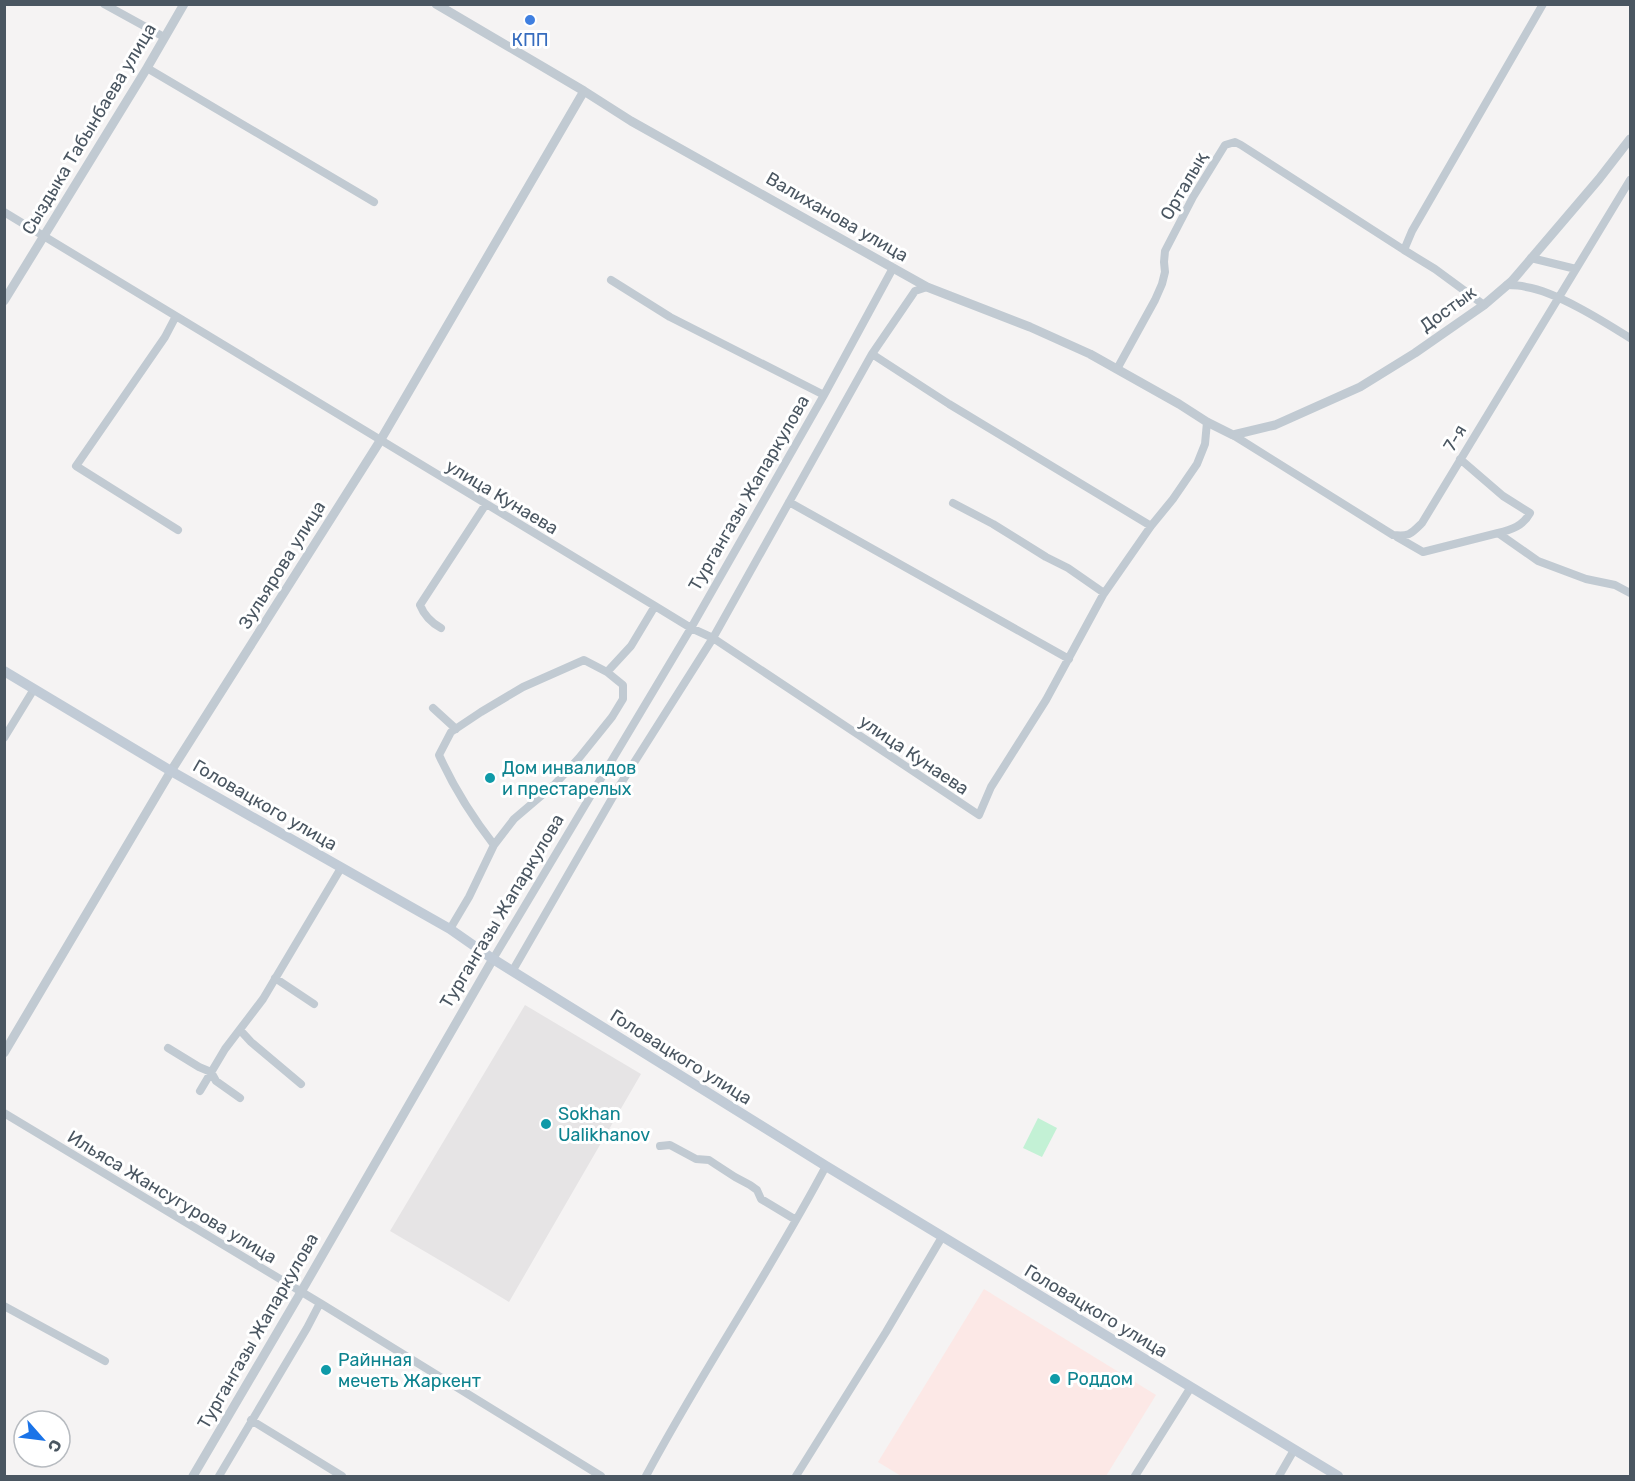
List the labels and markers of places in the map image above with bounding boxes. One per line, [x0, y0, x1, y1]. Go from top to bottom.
marker: КПП [523, 13, 537, 27]
place label: КПП [511, 29, 549, 51]
place label: Дом инвалидов и престарелых [502, 757, 636, 800]
marker: Дом инвалидов и престарелых [483, 771, 497, 785]
place label: Sokhan Ualikhanov [558, 1103, 650, 1146]
marker: Sokhan Ualikhanov [539, 1117, 553, 1131]
place label: Райнная мечеть Жаркент [338, 1349, 481, 1392]
marker: Райнная мечеть Жаркент [319, 1363, 333, 1377]
place label: Роддом [1067, 1368, 1133, 1390]
marker: Роддом [1048, 1372, 1062, 1386]

